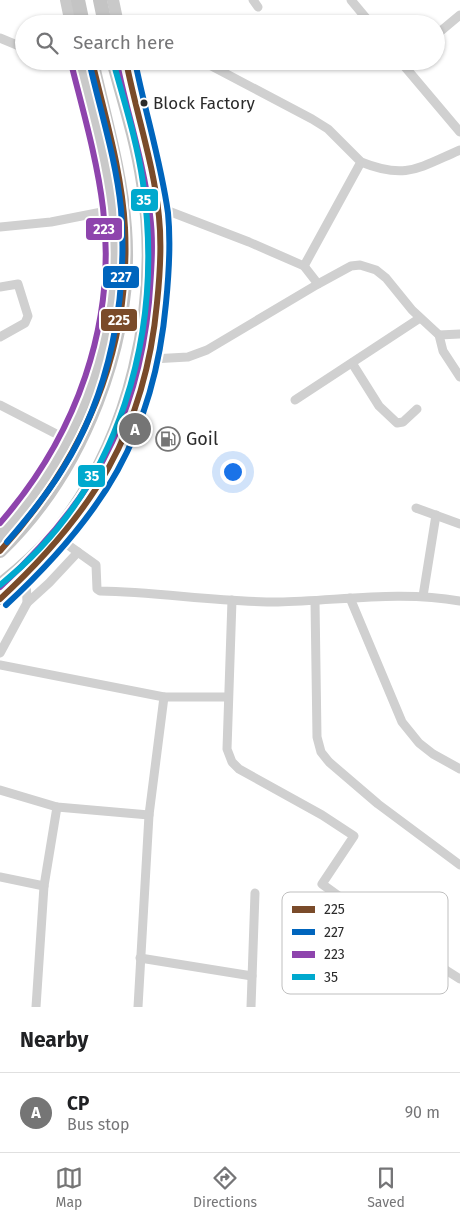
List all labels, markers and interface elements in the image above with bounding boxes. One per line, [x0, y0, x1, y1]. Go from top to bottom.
search box [15, 15, 445, 70]
icon: search [33, 29, 61, 57]
text: Search here [73, 31, 174, 54]
place label: Block Factory [153, 93, 256, 114]
marker: Block Factory [139, 98, 149, 108]
line badge: 35 [130, 188, 159, 212]
text: 35 [136, 192, 152, 209]
line badge: 223 [85, 217, 123, 241]
text: 223 [93, 221, 115, 238]
line badge: 227 [102, 265, 140, 289]
text: 227 [111, 269, 132, 286]
line badge: 225 [100, 308, 138, 332]
text: 225 [108, 312, 130, 329]
pin: A [119, 410, 151, 448]
fuel station icon: Goil [155, 426, 181, 452]
place label: Goil [186, 428, 218, 450]
your location [220, 459, 246, 485]
line badge: 35 [77, 464, 106, 488]
text: 35 [84, 468, 100, 485]
legend [282, 892, 448, 994]
text: 225 [324, 901, 345, 918]
text: 227 [324, 924, 344, 941]
text: 223 [324, 946, 345, 963]
text: 35 [324, 969, 338, 986]
text: Nearby [20, 1027, 88, 1053]
text: CP [67, 1092, 89, 1115]
text: A [31, 1103, 41, 1122]
text: 90 m [405, 1103, 440, 1122]
text: Bus stop [67, 1115, 130, 1134]
tab: Map [55, 1164, 83, 1211]
tab: Directions [193, 1164, 257, 1211]
tab: Saved [367, 1164, 405, 1211]

